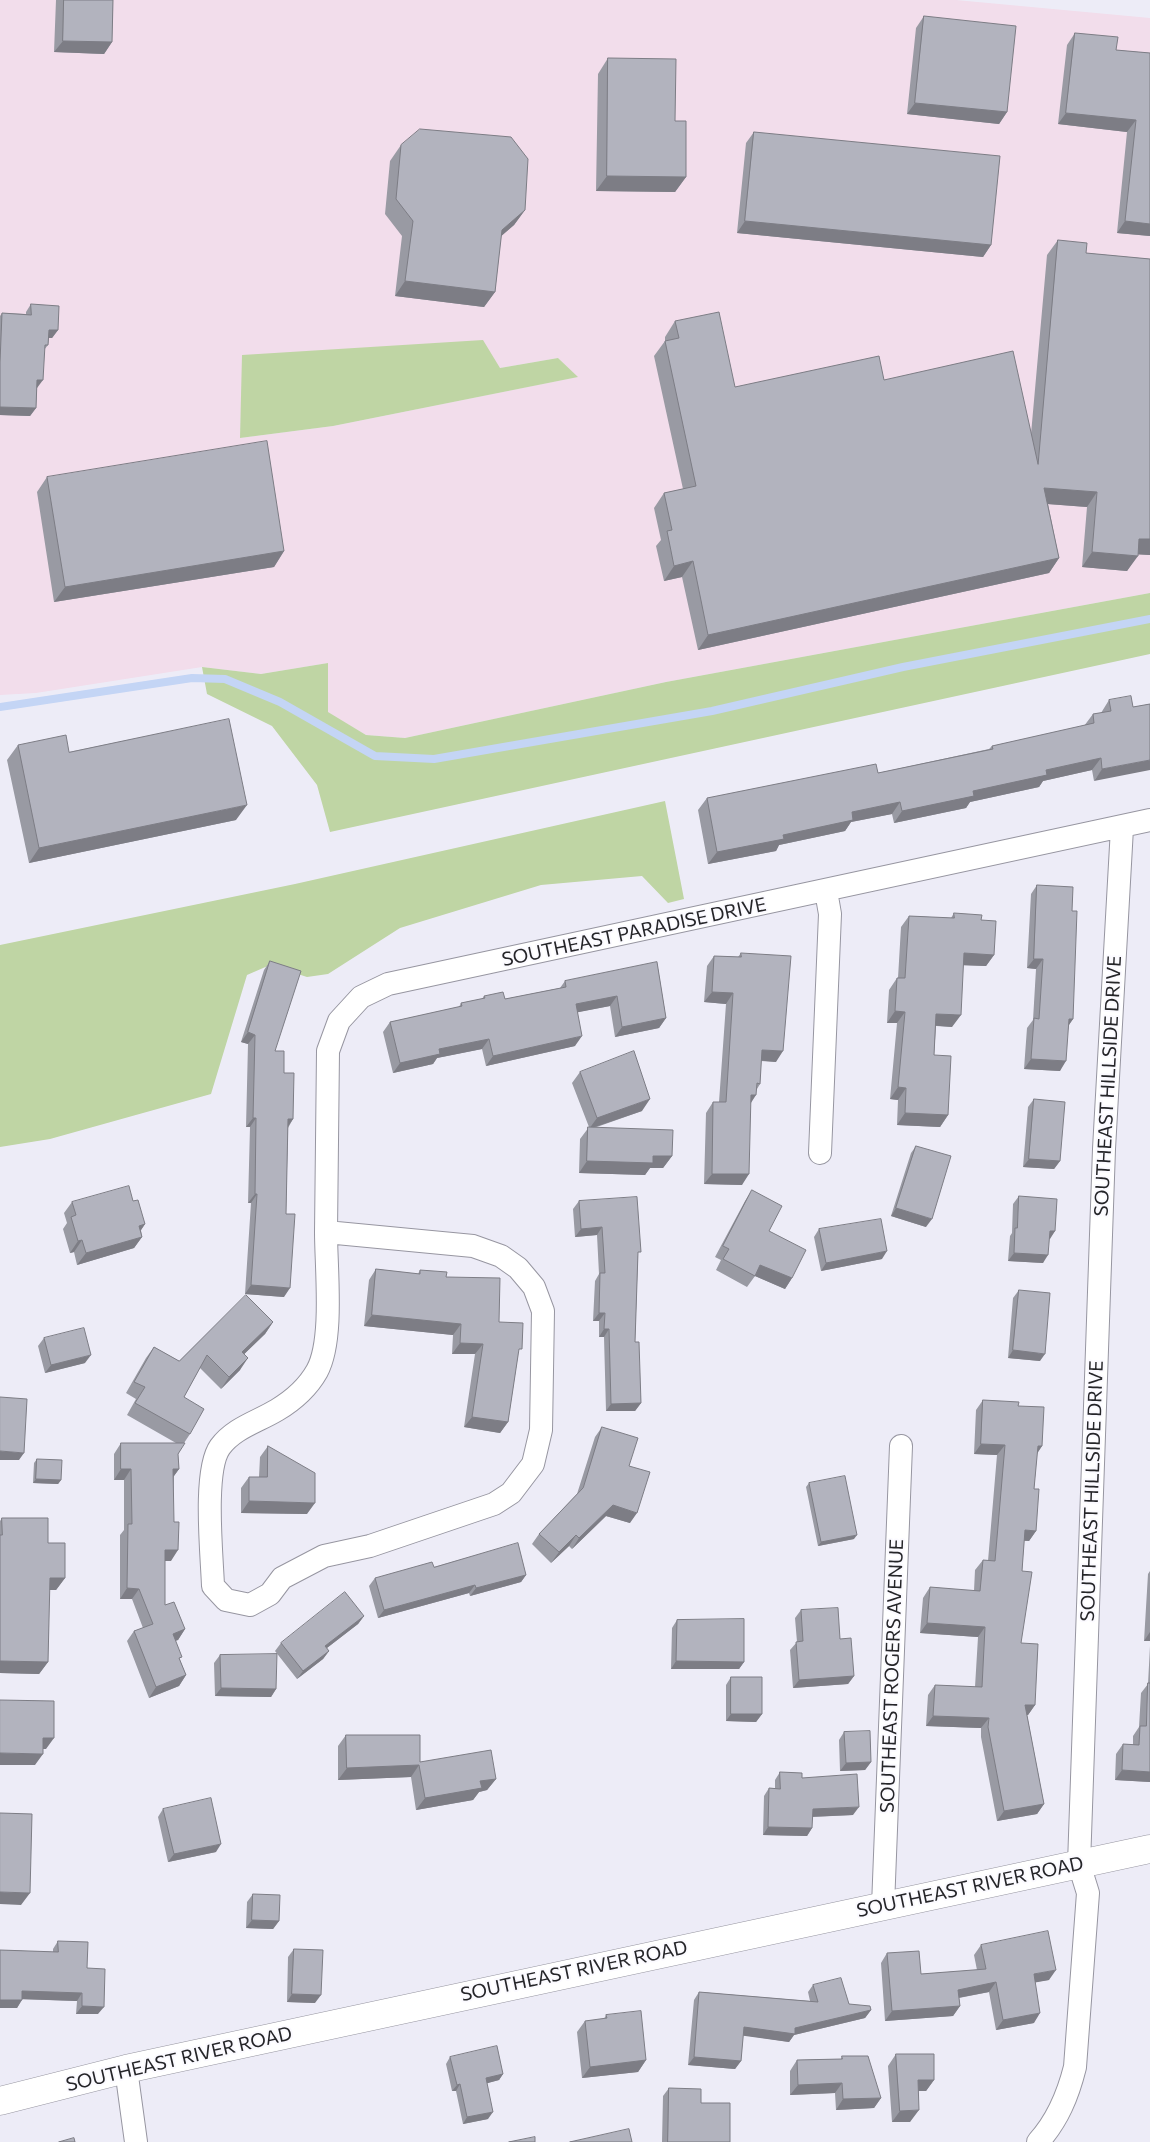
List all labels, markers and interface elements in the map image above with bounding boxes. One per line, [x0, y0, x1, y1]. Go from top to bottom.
street label: SOUTHEAST PARADISE DRIVE [500, 893, 768, 971]
street label: SOUTHEAST HILLSIDE DRIVE [1090, 955, 1126, 1217]
street label: SOUTHEAST HILLSIDE DRIVE [1076, 1360, 1108, 1622]
street label: SOUTHEAST ROGERS AVENUE [876, 1539, 908, 1813]
street label: SOUTHEAST RIVER ROAD [855, 1852, 1085, 1922]
street label: SOUTHEAST RIVER ROAD [459, 1936, 689, 2006]
street label: SOUTHEAST RIVER ROAD [64, 2022, 294, 2096]

